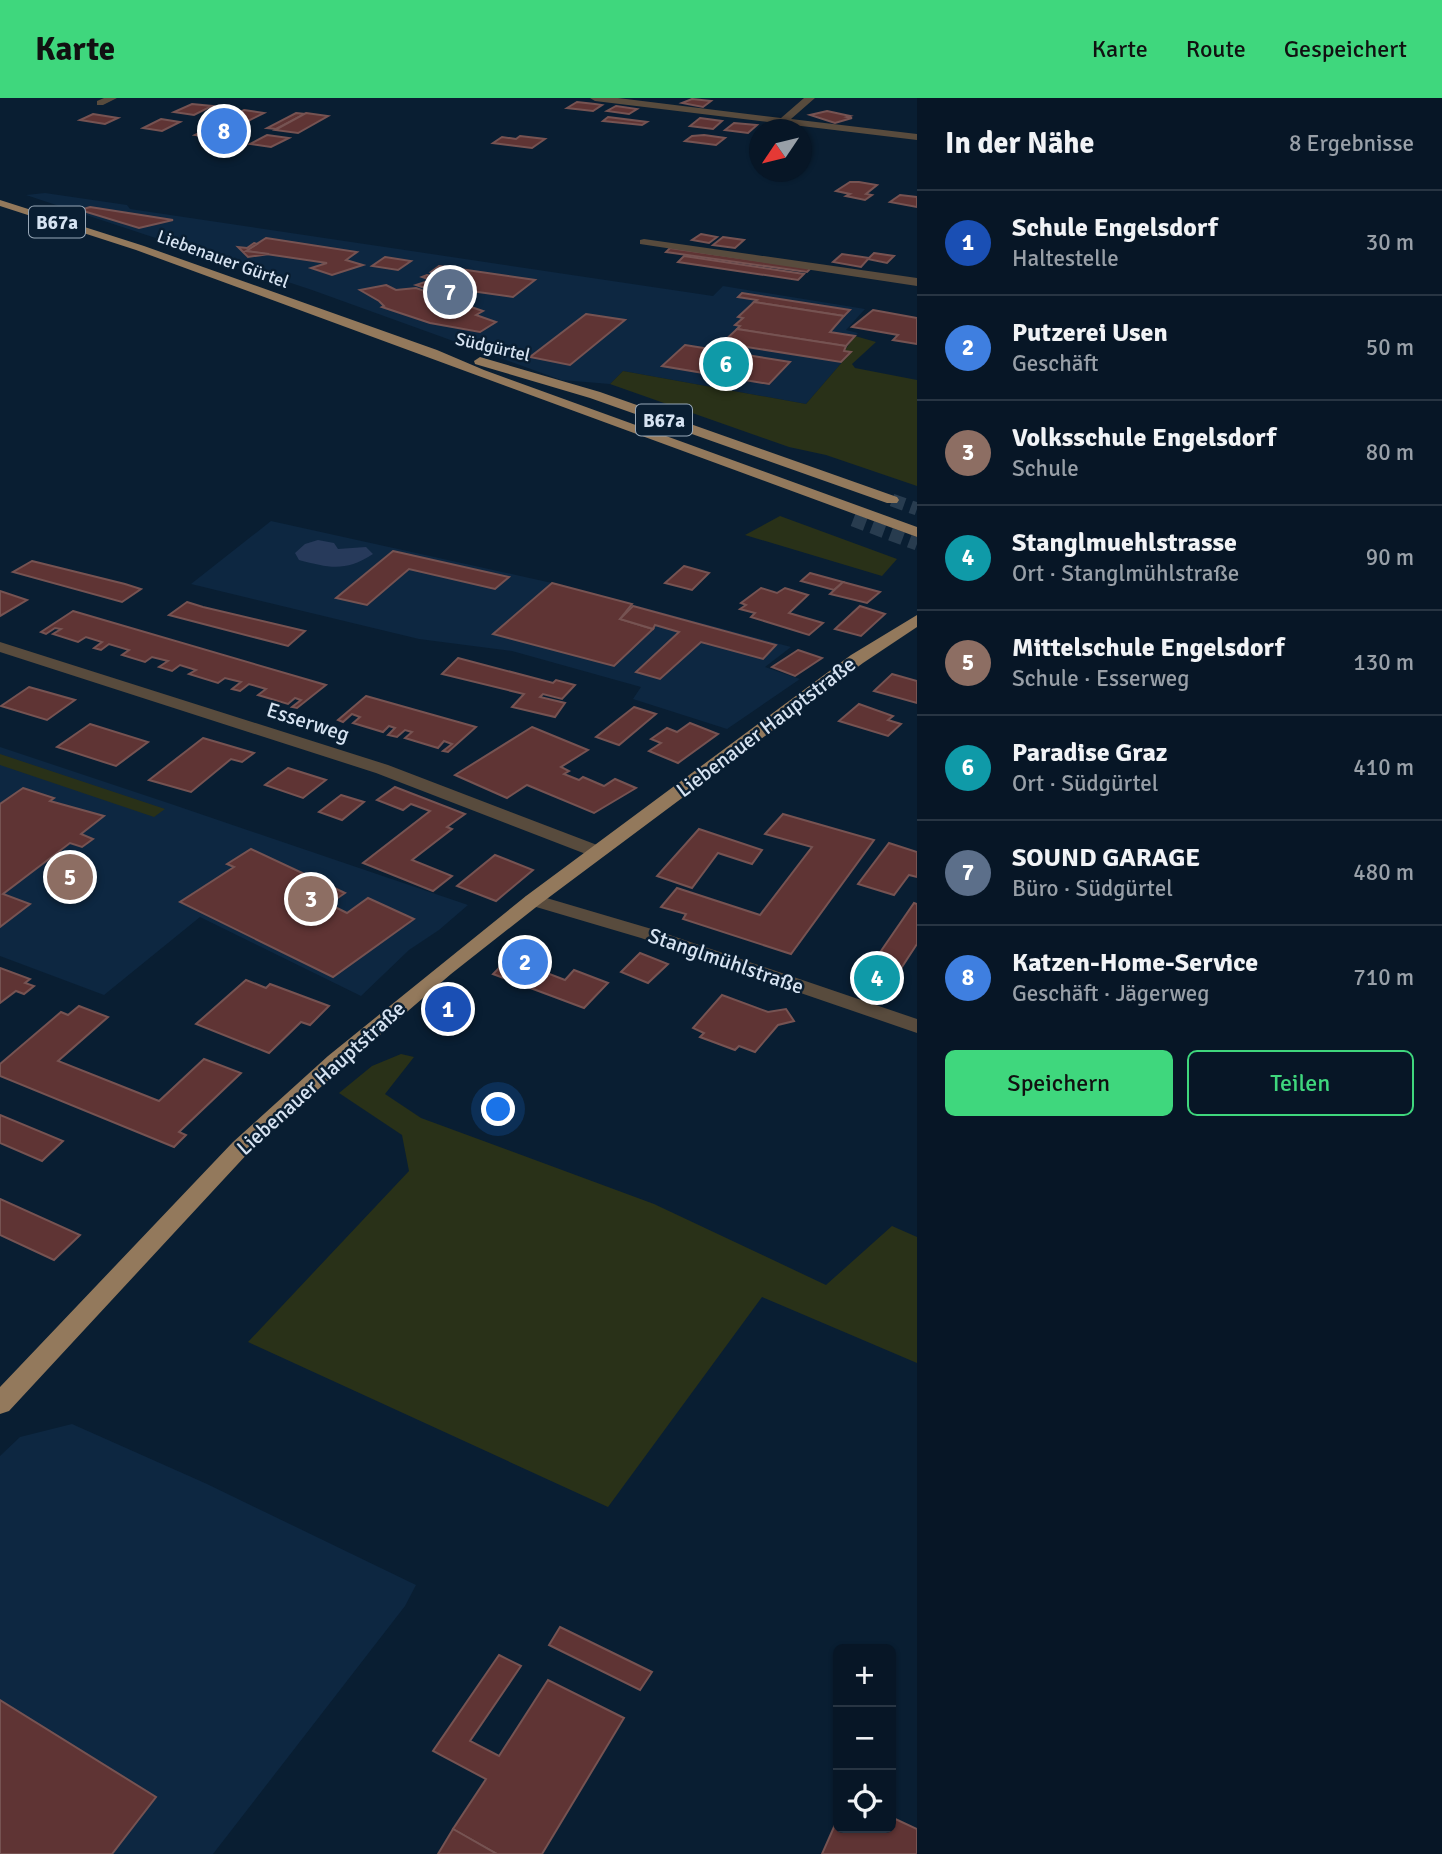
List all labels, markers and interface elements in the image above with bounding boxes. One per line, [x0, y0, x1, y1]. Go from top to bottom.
text: Karte [35, 29, 115, 70]
text: Karte [1092, 34, 1148, 64]
text: Route [1186, 34, 1246, 64]
text: Gespeichert [1284, 34, 1407, 64]
pin: 8 [201, 105, 247, 157]
north arrow [749, 119, 812, 182]
text: In der Nähe [945, 125, 1094, 162]
text: 8 Ergebnisse [1289, 129, 1414, 158]
road number: B67a [29, 206, 85, 238]
text: Schule Engelsdorf [1012, 212, 1218, 244]
street label: Liebenauer Gürtel [154, 225, 292, 293]
text: 1 [962, 228, 974, 257]
text: 30 m [1366, 228, 1414, 257]
text: Haltestelle [1012, 244, 1119, 273]
pin: 7 [427, 266, 473, 318]
text: Putzerei Usen [1012, 317, 1168, 349]
street label: Südgürtel [453, 328, 533, 366]
text: 2 [962, 333, 974, 362]
text: 50 m [1366, 333, 1414, 362]
pin: 6 [703, 338, 749, 390]
text: Geschäft [1012, 349, 1098, 378]
road number: B67a [636, 404, 692, 436]
text: Volksschule Engelsdorf [1012, 422, 1276, 454]
text: 3 [962, 438, 974, 467]
text: 80 m [1366, 438, 1414, 467]
text: Schule [1012, 454, 1079, 483]
text: Stanglmuehlstrasse [1012, 527, 1237, 559]
text: 4 [962, 543, 974, 572]
text: 90 m [1366, 543, 1414, 572]
text: Ort · Stanglmühlstraße [1012, 559, 1239, 588]
text: Mittelschule Engelsdorf [1012, 632, 1284, 664]
text: 5 [962, 648, 974, 677]
text: 130 m [1353, 648, 1414, 677]
street label: Liebenauer Hauptstraße [671, 651, 861, 803]
text: Schule · Esserweg [1012, 664, 1189, 693]
street label: Esserweg [263, 696, 353, 748]
text: Paradise Graz [1012, 737, 1167, 769]
text: 6 [962, 753, 974, 782]
text: 410 m [1353, 753, 1414, 782]
text: Ort · Südgürtel [1012, 769, 1159, 798]
text: SOUND GARAGE [1012, 842, 1200, 874]
pin: 5 [47, 851, 93, 903]
text: 7 [962, 858, 974, 887]
text: 480 m [1353, 858, 1414, 887]
pin: 3 [288, 873, 334, 925]
text: Büro · Südgürtel [1012, 874, 1173, 903]
street label: Stanglmühlstraße [645, 922, 807, 1000]
pin: 2 [502, 936, 548, 988]
text: Katzen-Home-Service [1012, 947, 1258, 979]
pin: 4 [854, 952, 900, 1004]
text: 8 [962, 963, 974, 992]
text: 710 m [1353, 963, 1414, 992]
text: Geschäft · Jägerweg [1012, 979, 1209, 1008]
pin: 1 [425, 983, 471, 1035]
street label: Liebenauer Hauptstraße [231, 995, 411, 1161]
button: Speichern [945, 1050, 1173, 1116]
button: Teilen [1187, 1050, 1414, 1116]
your location [481, 1092, 515, 1126]
map controls [833, 1644, 896, 1833]
button: + [833, 1644, 896, 1707]
button: − [833, 1707, 896, 1770]
button: locate [833, 1770, 896, 1833]

